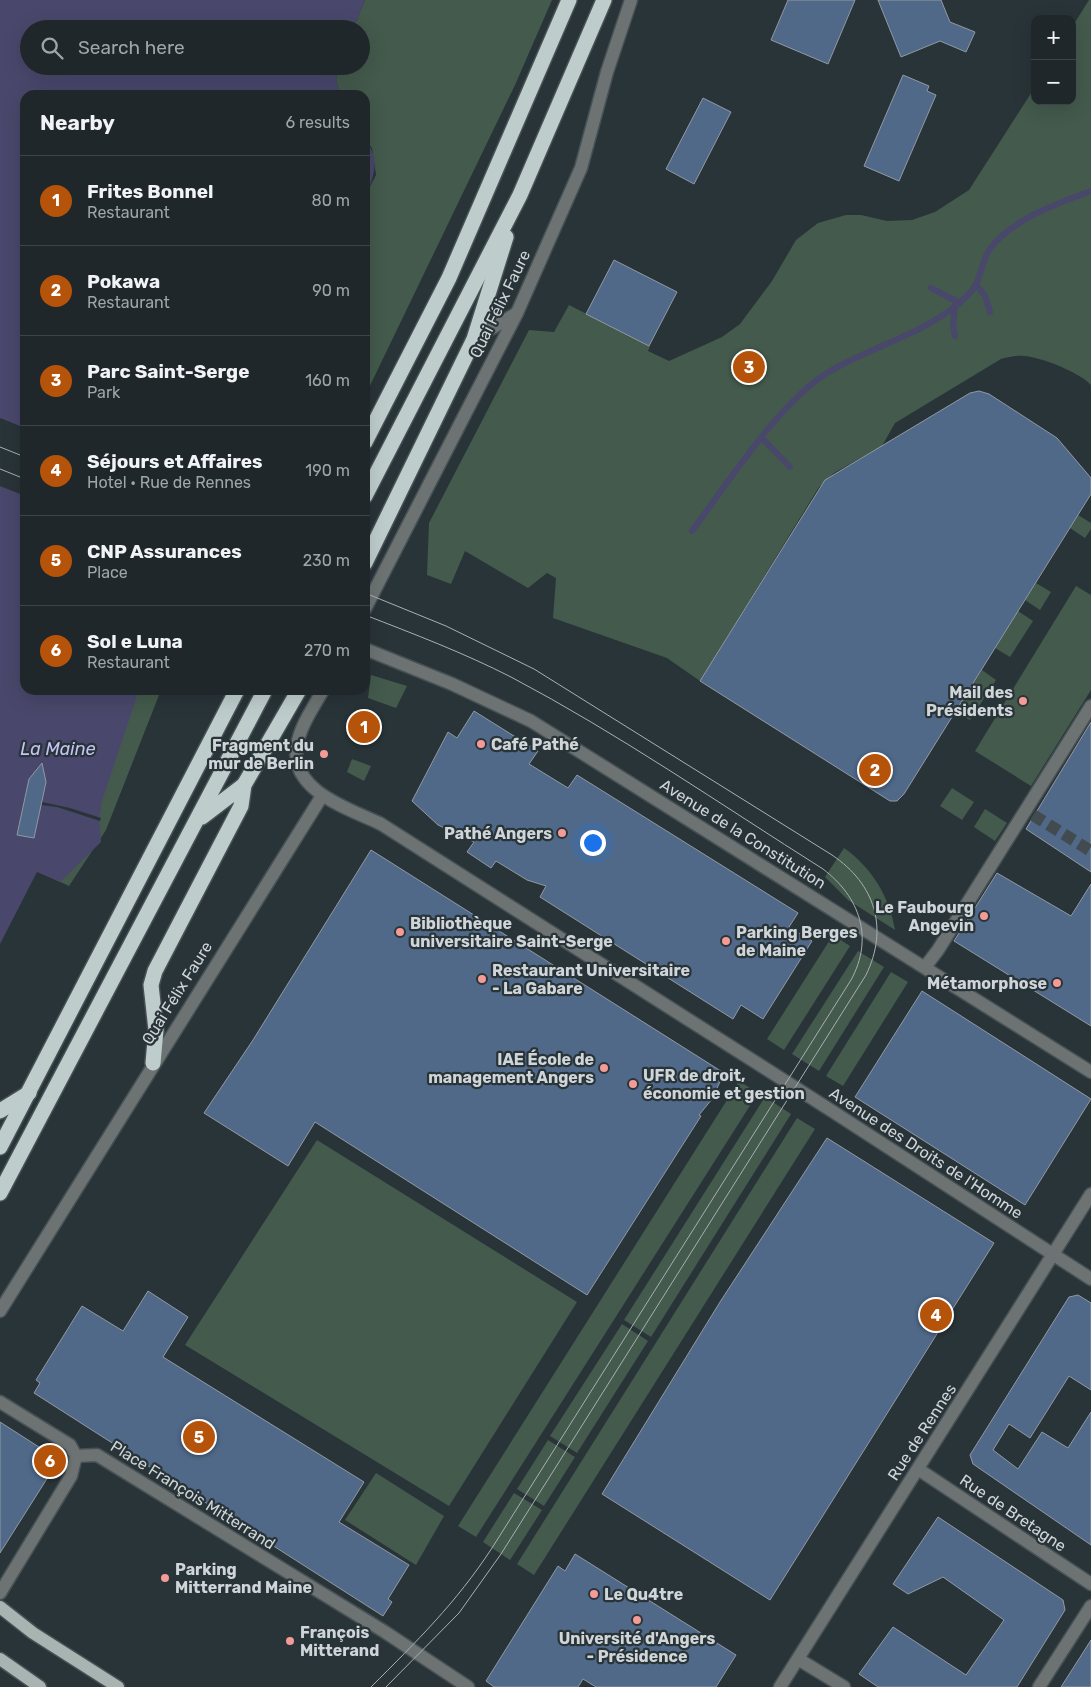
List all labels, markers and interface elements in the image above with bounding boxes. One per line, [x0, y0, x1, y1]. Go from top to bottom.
map controls [1031, 15, 1076, 105]
button: + [1031, 15, 1076, 60]
search box [20, 20, 370, 75]
icon: search [38, 34, 66, 62]
text: Search here [78, 36, 185, 59]
button: − [1031, 60, 1076, 105]
text: Nearby [40, 110, 115, 135]
text: 6 results [285, 113, 350, 132]
text: Frites Bonnel [87, 180, 213, 203]
text: 1 [52, 191, 60, 210]
text: 80 m [312, 191, 350, 210]
text: Restaurant [87, 203, 170, 222]
street label: Quai Félix Faure [466, 247, 534, 361]
text: Pokawa [87, 270, 160, 293]
text: 2 [51, 281, 61, 300]
text: 90 m [312, 281, 350, 300]
text: Restaurant [87, 293, 170, 312]
pin: 3 [733, 348, 765, 386]
text: Parc Saint-Serge [87, 360, 249, 383]
text: 3 [51, 371, 61, 390]
text: 160 m [305, 371, 350, 390]
text: Park [87, 383, 120, 402]
text: Séjours et Affaires [87, 450, 263, 473]
text: 4 [51, 461, 61, 480]
text: 190 m [305, 461, 350, 480]
text: Hotel · Rue de Rennes [87, 473, 251, 492]
text: CNP Assurances [87, 540, 242, 563]
text: 5 [51, 551, 61, 570]
text: 230 m [303, 551, 350, 570]
text: Place [87, 563, 128, 582]
text: Sol e Luna [87, 630, 183, 653]
text: 6 [51, 641, 61, 660]
text: 270 m [304, 641, 350, 660]
text: Restaurant [87, 653, 170, 672]
place label: Mail des Présidents [926, 683, 1013, 720]
marker: Mail des Présidents [1017, 695, 1029, 707]
pin: 1 [348, 708, 380, 746]
place label: Café Pathé [491, 735, 579, 754]
place label: Fragment du mur de Berlin [208, 736, 314, 773]
water label: La Maine [20, 738, 96, 760]
marker: Café Pathé [475, 738, 487, 750]
marker: Fragment du mur de Berlin [318, 748, 330, 760]
pin: 2 [859, 751, 891, 789]
street label: Avenue de la Constitution [657, 775, 829, 893]
place label: Pathé Angers [444, 824, 552, 843]
marker: Pathé Angers [556, 827, 568, 839]
your location [580, 830, 606, 856]
place label: Le Faubourg Angevin [875, 898, 974, 935]
marker: Le Faubourg Angevin [978, 910, 990, 922]
place label: Bibliothèque universitaire Saint-Serge [410, 914, 613, 951]
place label: Parking Berges de Maine [736, 923, 858, 960]
marker: Bibliothèque universitaire Saint-Serge [394, 926, 406, 938]
marker: Parking Berges de Maine [720, 935, 732, 947]
street label: Quai Félix Faure [138, 938, 216, 1048]
place label: Restaurant Universitaire - La Gabare [492, 961, 690, 998]
marker: Restaurant Universitaire - La Gabare [476, 973, 488, 985]
place label: Métamorphose [927, 974, 1047, 993]
marker: Métamorphose [1051, 977, 1063, 989]
place label: IAE École de management Angers [428, 1049, 594, 1087]
marker: IAE École de management Angers [598, 1062, 610, 1074]
place label: UFR de droit, économie et gestion [643, 1066, 805, 1103]
marker: UFR de droit, économie et gestion [627, 1078, 639, 1090]
street label: Avenue des Droits de l'Homme [826, 1083, 1026, 1223]
pin: 4 [920, 1296, 952, 1334]
street label: Rue de Rennes [884, 1380, 960, 1484]
pin: 5 [183, 1418, 215, 1456]
street label: Place François Mitterrand [107, 1436, 279, 1554]
pin: 6 [34, 1442, 66, 1480]
street label: Rue de Bretagne [956, 1470, 1070, 1556]
place label: Parking Mitterrand Maine [175, 1560, 312, 1597]
marker: Parking Mitterrand Maine [159, 1572, 171, 1584]
place label: Le Qu4tre [604, 1585, 683, 1604]
marker: Le Qu4tre [588, 1588, 600, 1600]
marker: Université d'Angers - Présidence [631, 1614, 643, 1626]
place label: François Mitterand [300, 1623, 379, 1660]
place label: Université d'Angers - Présidence [559, 1629, 716, 1666]
marker: François Mitterand [284, 1635, 296, 1647]

